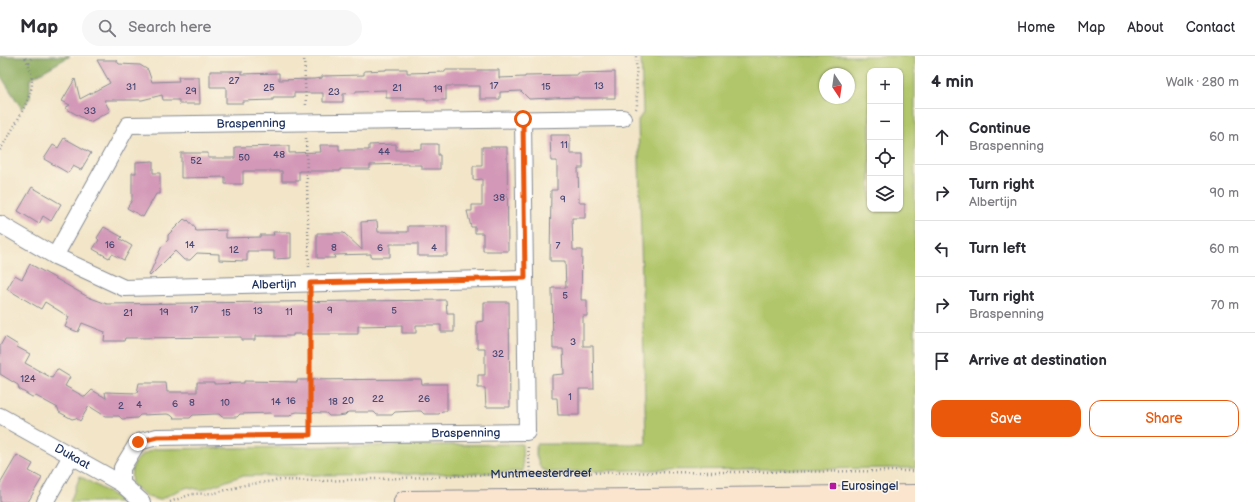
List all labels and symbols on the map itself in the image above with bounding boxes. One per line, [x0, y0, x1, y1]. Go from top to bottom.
north arrow [819, 68, 855, 104]
house number: 27 [229, 75, 239, 87]
house number: 17 [490, 80, 498, 92]
house number: 13 [594, 80, 604, 92]
house number: 31 [126, 81, 136, 93]
house number: 15 [541, 81, 551, 93]
house number: 25 [263, 82, 275, 94]
house number: 21 [392, 82, 402, 94]
house number: 19 [433, 83, 443, 95]
house number: 29 [185, 85, 197, 97]
house number: 23 [328, 86, 340, 98]
house number: 33 [84, 105, 96, 117]
route start [514, 110, 532, 128]
street label: Braspenning [216, 116, 286, 132]
house number: 11 [560, 139, 568, 151]
house number: 44 [378, 146, 390, 158]
house number: 48 [273, 149, 285, 161]
house number: 50 [238, 152, 250, 164]
house number: 52 [190, 155, 202, 167]
house number: 38 [493, 192, 505, 204]
house number: 9 [560, 193, 566, 205]
house number: 16 [105, 239, 115, 251]
house number: 14 [185, 239, 195, 251]
house number: 7 [556, 240, 561, 252]
house number: 8 [331, 242, 337, 254]
house number: 6 [377, 242, 383, 254]
house number: 4 [431, 242, 437, 254]
house number: 12 [229, 244, 239, 256]
street label: Albertijn [252, 277, 297, 293]
house number: 5 [562, 290, 568, 302]
house number: 17 [190, 304, 198, 316]
house number: 9 [327, 304, 333, 316]
house number: 13 [253, 305, 263, 317]
house number: 5 [391, 305, 397, 317]
house number: 19 [159, 306, 169, 318]
house number: 11 [285, 306, 293, 318]
house number: 21 [123, 307, 133, 319]
house number: 15 [221, 307, 231, 319]
house number: 3 [570, 336, 576, 348]
house number: 32 [492, 348, 504, 360]
house number: 124 [20, 373, 36, 385]
house number: 1 [568, 391, 572, 403]
house number: 22 [372, 393, 384, 405]
house number: 26 [418, 393, 430, 405]
house number: 16 [286, 395, 296, 407]
house number: 20 [342, 395, 354, 407]
house number: 14 [271, 396, 281, 408]
house number: 18 [328, 396, 338, 408]
house number: 8 [189, 397, 195, 409]
house number: 10 [220, 397, 230, 409]
house number: 6 [172, 398, 178, 410]
house number: 4 [136, 399, 142, 411]
house number: 2 [118, 400, 124, 412]
street label: Braspenning [431, 425, 501, 441]
route end [129, 433, 147, 451]
street label: Dukaat [52, 441, 93, 473]
street label: Muntmeesterdreef [490, 466, 592, 483]
place label: Eurosingel [841, 479, 898, 494]
marker: Eurosingel [828, 481, 838, 491]

